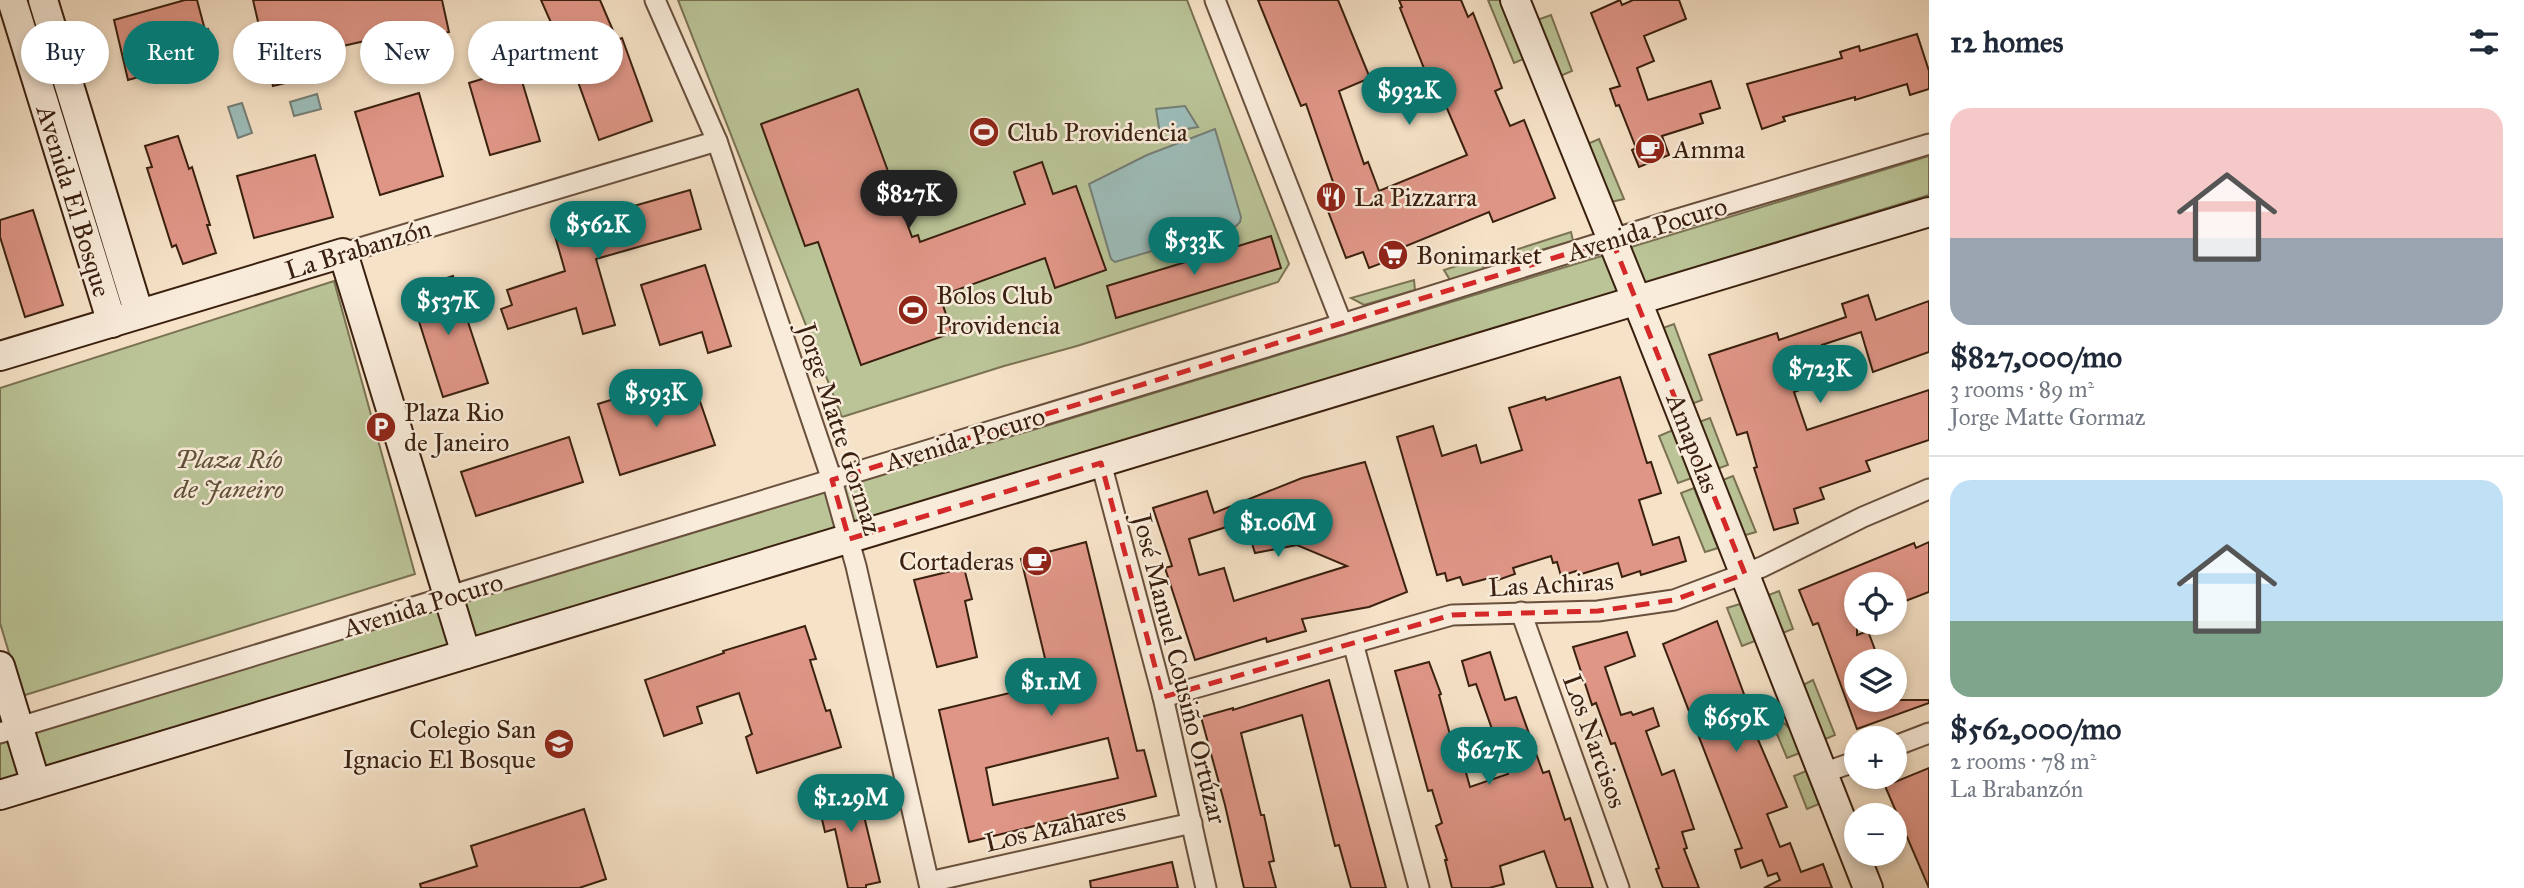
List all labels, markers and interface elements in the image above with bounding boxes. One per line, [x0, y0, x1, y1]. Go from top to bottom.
chip: Buy [21, 21, 109, 84]
chip: Rent [123, 21, 219, 84]
chip: Filters [233, 21, 346, 84]
chip: New [360, 21, 454, 84]
chip: Apartment [468, 21, 623, 84]
icon: filters [2465, 23, 2503, 61]
text: 12 homes [1950, 24, 2063, 60]
pin: $932K [1360, 68, 1458, 127]
text: $932K [1377, 76, 1441, 104]
street label: Avenida El Bosque [29, 100, 118, 301]
sports icon: Club Providencia [967, 115, 1001, 149]
place label: Club Providencia [1007, 116, 1188, 148]
cafe icon: Amma [1633, 132, 1667, 166]
place label: Amma [1672, 133, 1745, 165]
icon: home [2164, 154, 2290, 280]
pin: $827K [860, 170, 958, 230]
text: $827K [876, 179, 942, 207]
restaurant icon: La Pizzarra [1314, 180, 1348, 214]
place label: La Pizzarra [1354, 181, 1477, 213]
street label: Avenida Pocuro [1562, 190, 1731, 269]
pin: $562K [549, 202, 647, 261]
text: $562K [566, 210, 630, 238]
street label: La Brabanzón [281, 212, 435, 286]
pin: $533K [1145, 218, 1243, 277]
text: $533K [1164, 226, 1224, 254]
supermarket icon: Bonimarket [1376, 238, 1410, 272]
place label: Bonimarket [1416, 239, 1542, 271]
pin: $537K [399, 278, 497, 337]
place label: Bolos Club Providencia [936, 279, 1060, 341]
text: $537K [417, 286, 479, 314]
sports icon: Bolos Club Providencia [896, 293, 930, 327]
street label: Jorge Matte Gormaz [790, 316, 889, 539]
text: $827,000/mo [1950, 339, 2122, 375]
pin: $723K [1771, 346, 1869, 405]
text: $723K [1789, 354, 1851, 382]
pin: $593K [607, 370, 705, 429]
text: 3 rooms · 89 m² [1950, 375, 2094, 403]
text: $593K [625, 378, 687, 406]
street label: Amapolas [1659, 388, 1727, 497]
place label: Plaza Rio de Janeiro [404, 396, 509, 458]
street label: Avenida Pocuro [880, 400, 1049, 479]
text: Jorge Matte Gormaz [1950, 403, 2145, 431]
parking icon: Plaza Rio de Janeiro [364, 410, 398, 444]
park label: Plaza Río de Janeiro [173, 443, 284, 505]
pin: $1.06M [1221, 500, 1335, 559]
street label: José Manuel Cousiño Ortúzar [1125, 508, 1234, 827]
text: $1.06M [1240, 508, 1316, 536]
icon: home [2164, 526, 2290, 652]
cafe icon: Cortaderas [1020, 544, 1054, 578]
place label: Cortaderas [899, 545, 1014, 577]
street label: Las Achiras [1488, 565, 1614, 603]
street label: Avenida Pocuro [338, 566, 507, 645]
map controls [1844, 572, 1907, 866]
button: locate [1844, 572, 1907, 635]
button: layers [1844, 649, 1907, 712]
pin: $1.1M [1002, 658, 1100, 718]
text: $1.1M [1021, 667, 1081, 695]
street label: Los Narcisos [1556, 670, 1634, 812]
pin: $659K [1687, 694, 1785, 754]
text: $659K [1704, 703, 1768, 731]
text: $562,000/mo [1950, 711, 2121, 747]
place label: Colegio San Ignacio El Bosque [343, 713, 536, 775]
button: + [1844, 726, 1907, 789]
school or university icon: Colegio San Ignacio El Bosque [542, 727, 576, 761]
pin: $627K [1440, 728, 1538, 787]
text: $627K [1457, 736, 1521, 764]
text: 2 rooms · 78 m² [1950, 747, 2096, 775]
pin: $1.29M [794, 774, 908, 834]
text: La Brabanzón [1950, 775, 2083, 803]
text: $1.29M [813, 783, 889, 811]
street label: Los Azahares [982, 795, 1128, 859]
button: − [1844, 803, 1907, 866]

